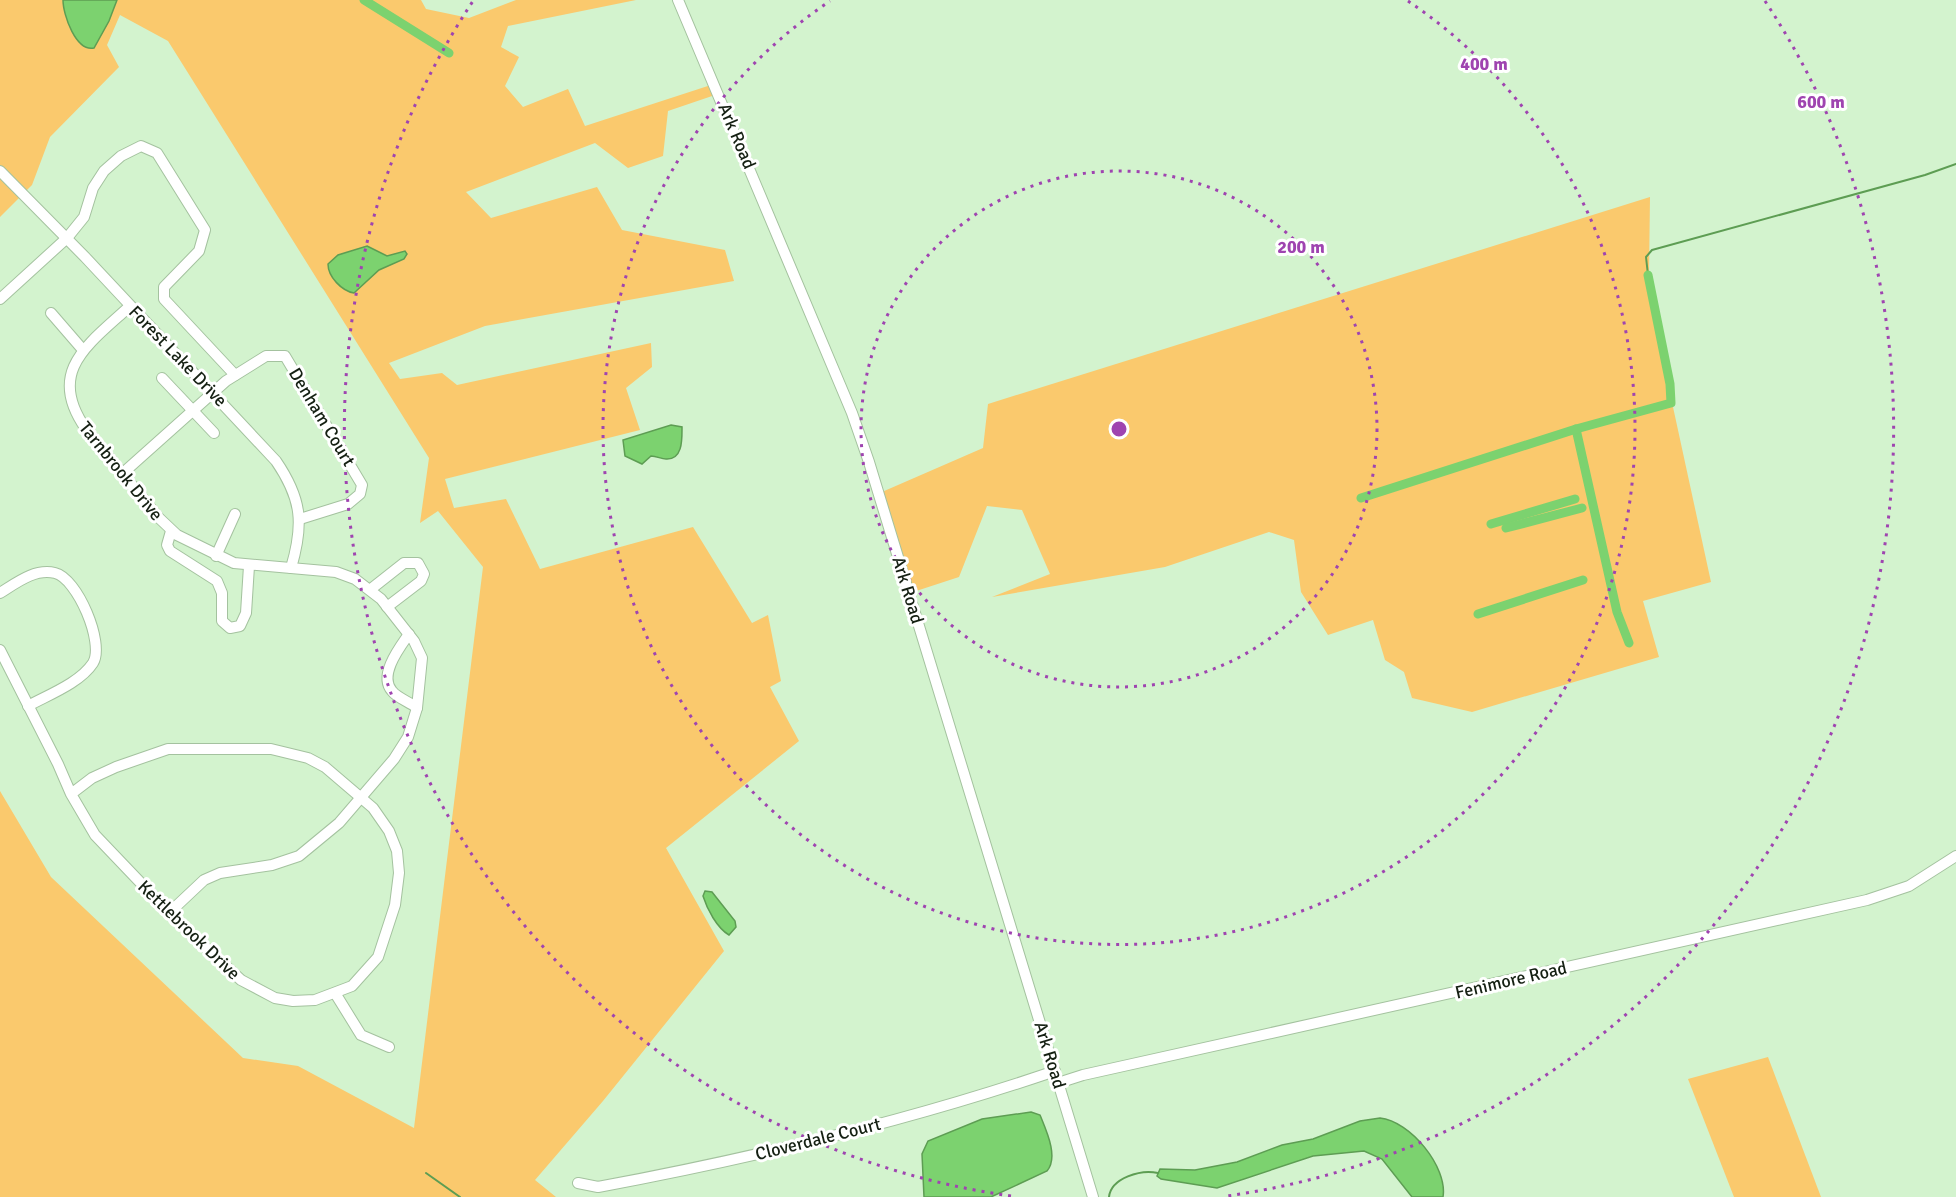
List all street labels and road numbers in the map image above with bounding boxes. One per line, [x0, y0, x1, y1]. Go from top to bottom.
street label: Ark Road [713, 100, 761, 172]
street label: Forest Lake Drive [124, 301, 232, 411]
street label: Denham Court [284, 364, 360, 470]
street label: Tarnbrook Drive [74, 417, 168, 525]
street label: Ark Road [887, 554, 929, 626]
street label: Kettlebrook Drive [133, 876, 245, 984]
street label: Fenimore Road [1453, 956, 1569, 1004]
street label: Ark Road [1029, 1019, 1071, 1091]
street label: Cloverdale Court [753, 1113, 883, 1165]

